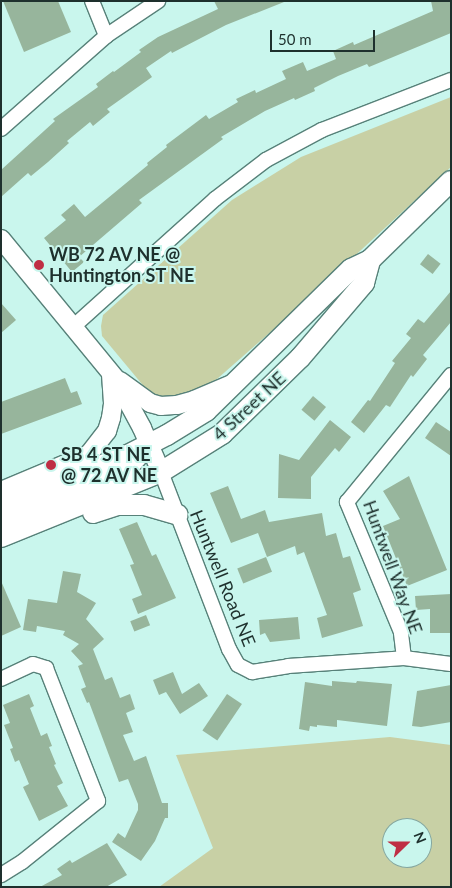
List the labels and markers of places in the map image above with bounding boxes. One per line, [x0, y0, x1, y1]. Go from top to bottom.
place label: WB 72 AV NE @ Huntington ST NE [49, 244, 195, 286]
marker: WB 72 AV NE @ Huntington ST NE [33, 259, 45, 271]
place label: SB 4 ST NE @ 72 AV NE [61, 444, 158, 486]
marker: SB 4 ST NE @ 72 AV NE [45, 459, 57, 471]

